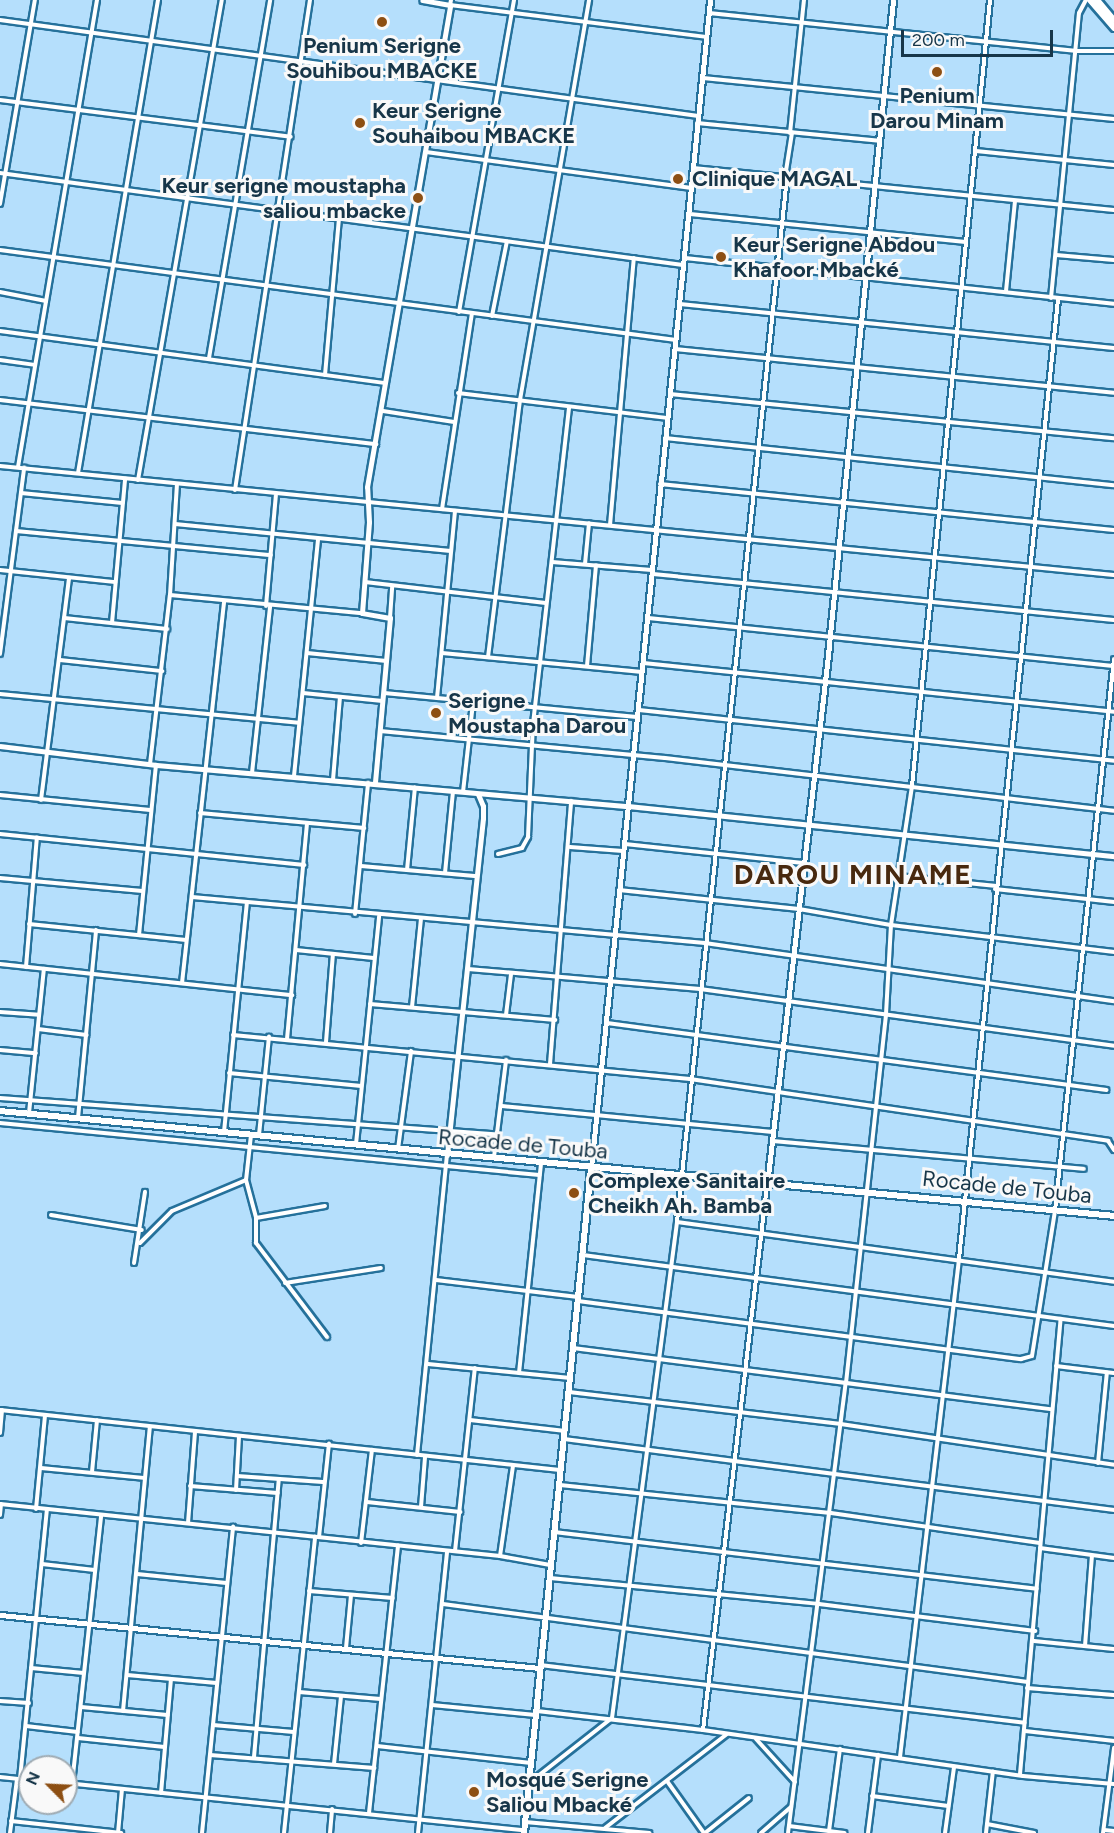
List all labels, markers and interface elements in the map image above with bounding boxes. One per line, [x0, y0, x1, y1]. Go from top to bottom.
marker: Penium Serigne Souhibou MBACKE [375, 15, 389, 29]
scale bar [904, 18, 1056, 56]
text: 200 m [912, 29, 965, 51]
place label: Penium Serigne Souhibou MBACKE [286, 32, 478, 84]
marker: Penium Darou Minam [930, 65, 944, 79]
place label: Penium Darou Minam [870, 82, 1004, 134]
place label: Keur Serigne Souhaibou MBACKE [372, 97, 575, 148]
marker: Keur Serigne Souhaibou MBACKE [353, 116, 367, 130]
place label: Clinique MAGAL [692, 166, 857, 192]
marker: Clinique MAGAL [669, 170, 687, 188]
place label: Keur serigne moustapha saliou mbacke [161, 172, 406, 224]
marker: Keur serigne moustapha saliou mbacke [411, 191, 425, 205]
place label: Keur Serigne Abdou Khafoor Mbacké [733, 231, 935, 282]
marker: Keur Serigne Abdou Khafoor Mbacké [714, 250, 728, 264]
place label: Serigne Moustapha Darou [448, 687, 626, 738]
marker: Serigne Moustapha Darou [429, 706, 443, 720]
district label: DAROU MINAME [734, 857, 972, 891]
street label: Rocade de Touba [437, 1123, 609, 1165]
street label: Rocade de Touba [921, 1165, 1093, 1209]
place label: Complexe Sanitaire Cheikh Ah. Bamba [588, 1167, 785, 1218]
marker: Complexe Sanitaire Cheikh Ah. Bamba [565, 1184, 583, 1202]
north arrow [18, 1755, 78, 1815]
place label: Mosqué Serigne Saliou Mbacké [486, 1766, 648, 1818]
text: N [22, 1769, 44, 1788]
marker: Mosqué Serigne Saliou Mbacké [467, 1785, 481, 1799]

